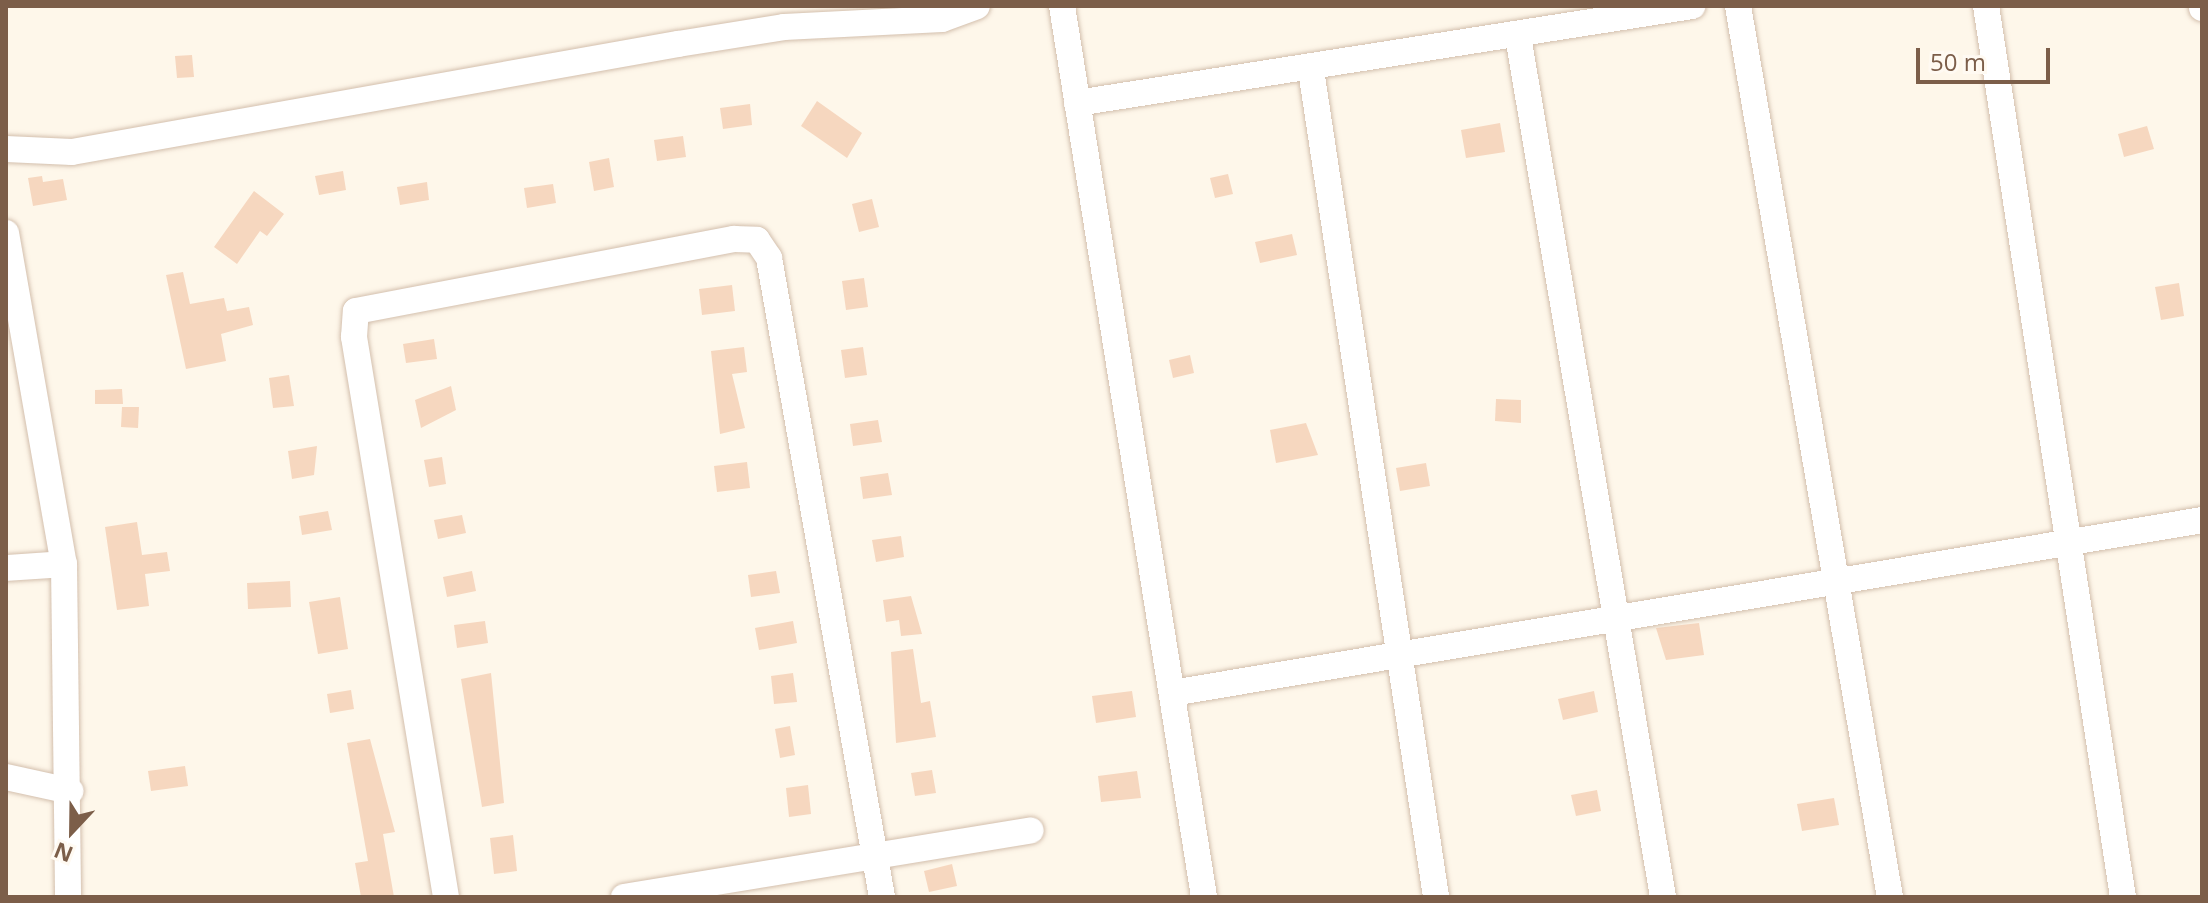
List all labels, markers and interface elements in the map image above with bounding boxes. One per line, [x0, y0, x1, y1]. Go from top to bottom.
scale bar [1920, 32, 2054, 82]
text: 50 m [1930, 45, 1986, 78]
north arrow [32, 791, 112, 871]
text: N [49, 836, 77, 871]

